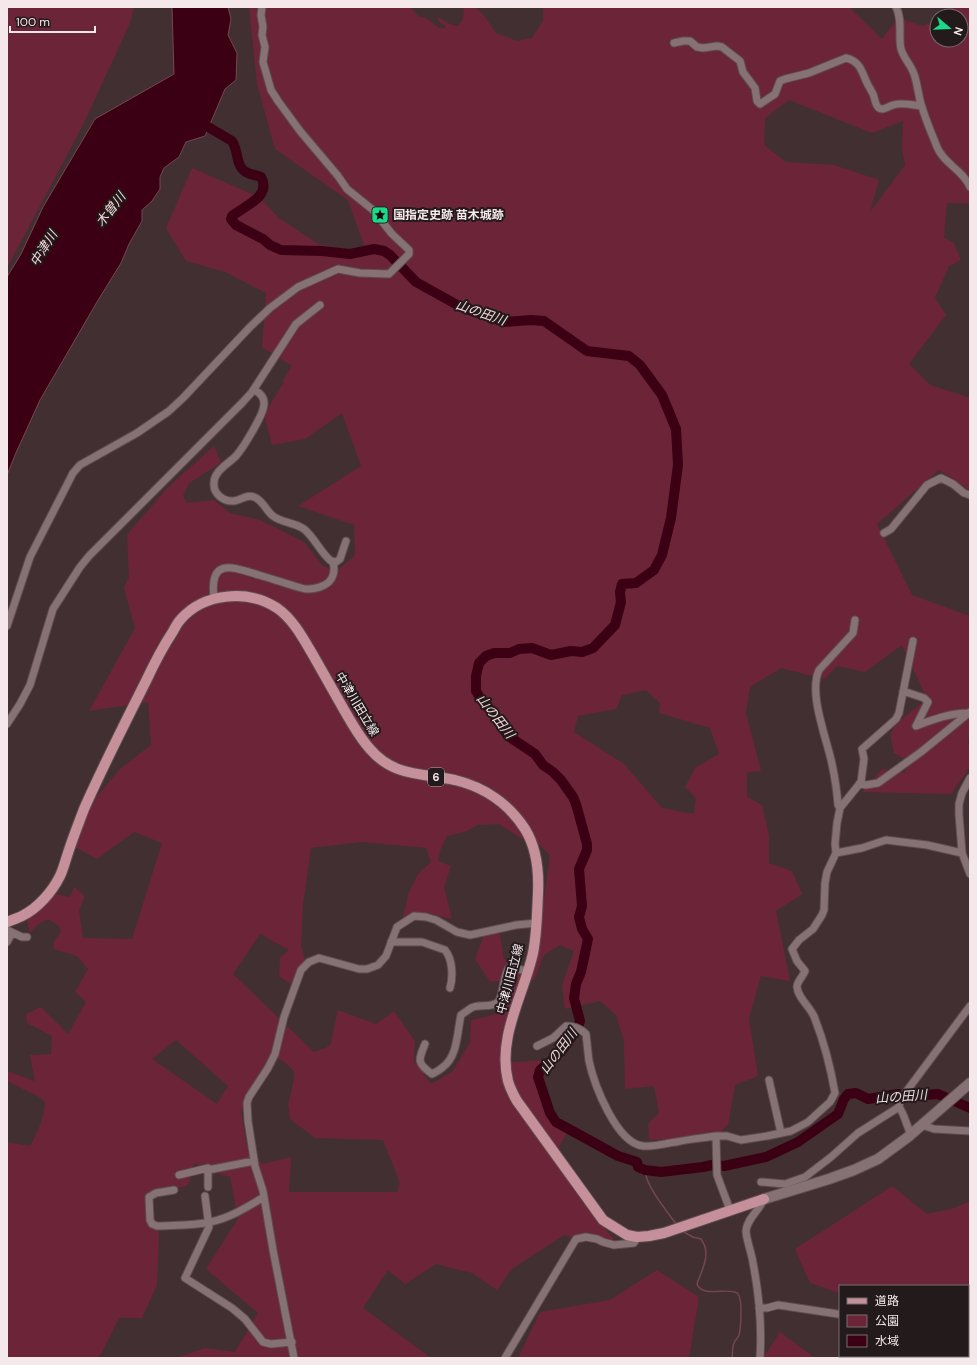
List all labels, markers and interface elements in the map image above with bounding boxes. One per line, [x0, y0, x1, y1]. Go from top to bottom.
scale bar [10, 8, 95, 34]
north arrow [929, 8, 969, 48]
text: 100 m [16, 14, 50, 30]
text: N [951, 25, 966, 37]
water label: 木曽川 [92, 187, 130, 230]
place icon: 国指定史跡 苗木城跡 [370, 205, 390, 225]
place label: 国指定史跡 苗木城跡 [393, 207, 504, 223]
water label: 中津川 [26, 226, 62, 269]
water label: 山の田川 [453, 296, 510, 330]
street label: 中津川田立線 [332, 669, 382, 739]
water label: 山の田川 [473, 691, 520, 744]
road number: 6 [428, 768, 444, 786]
street label: 中津川田立線 [493, 942, 527, 1016]
water label: 山の田川 [536, 1024, 582, 1077]
water label: 山の田川 [874, 1086, 930, 1107]
legend [839, 1285, 969, 1357]
text: 道路 [875, 1293, 899, 1309]
text: 公園 [875, 1313, 899, 1329]
text: 水域 [875, 1333, 899, 1349]

